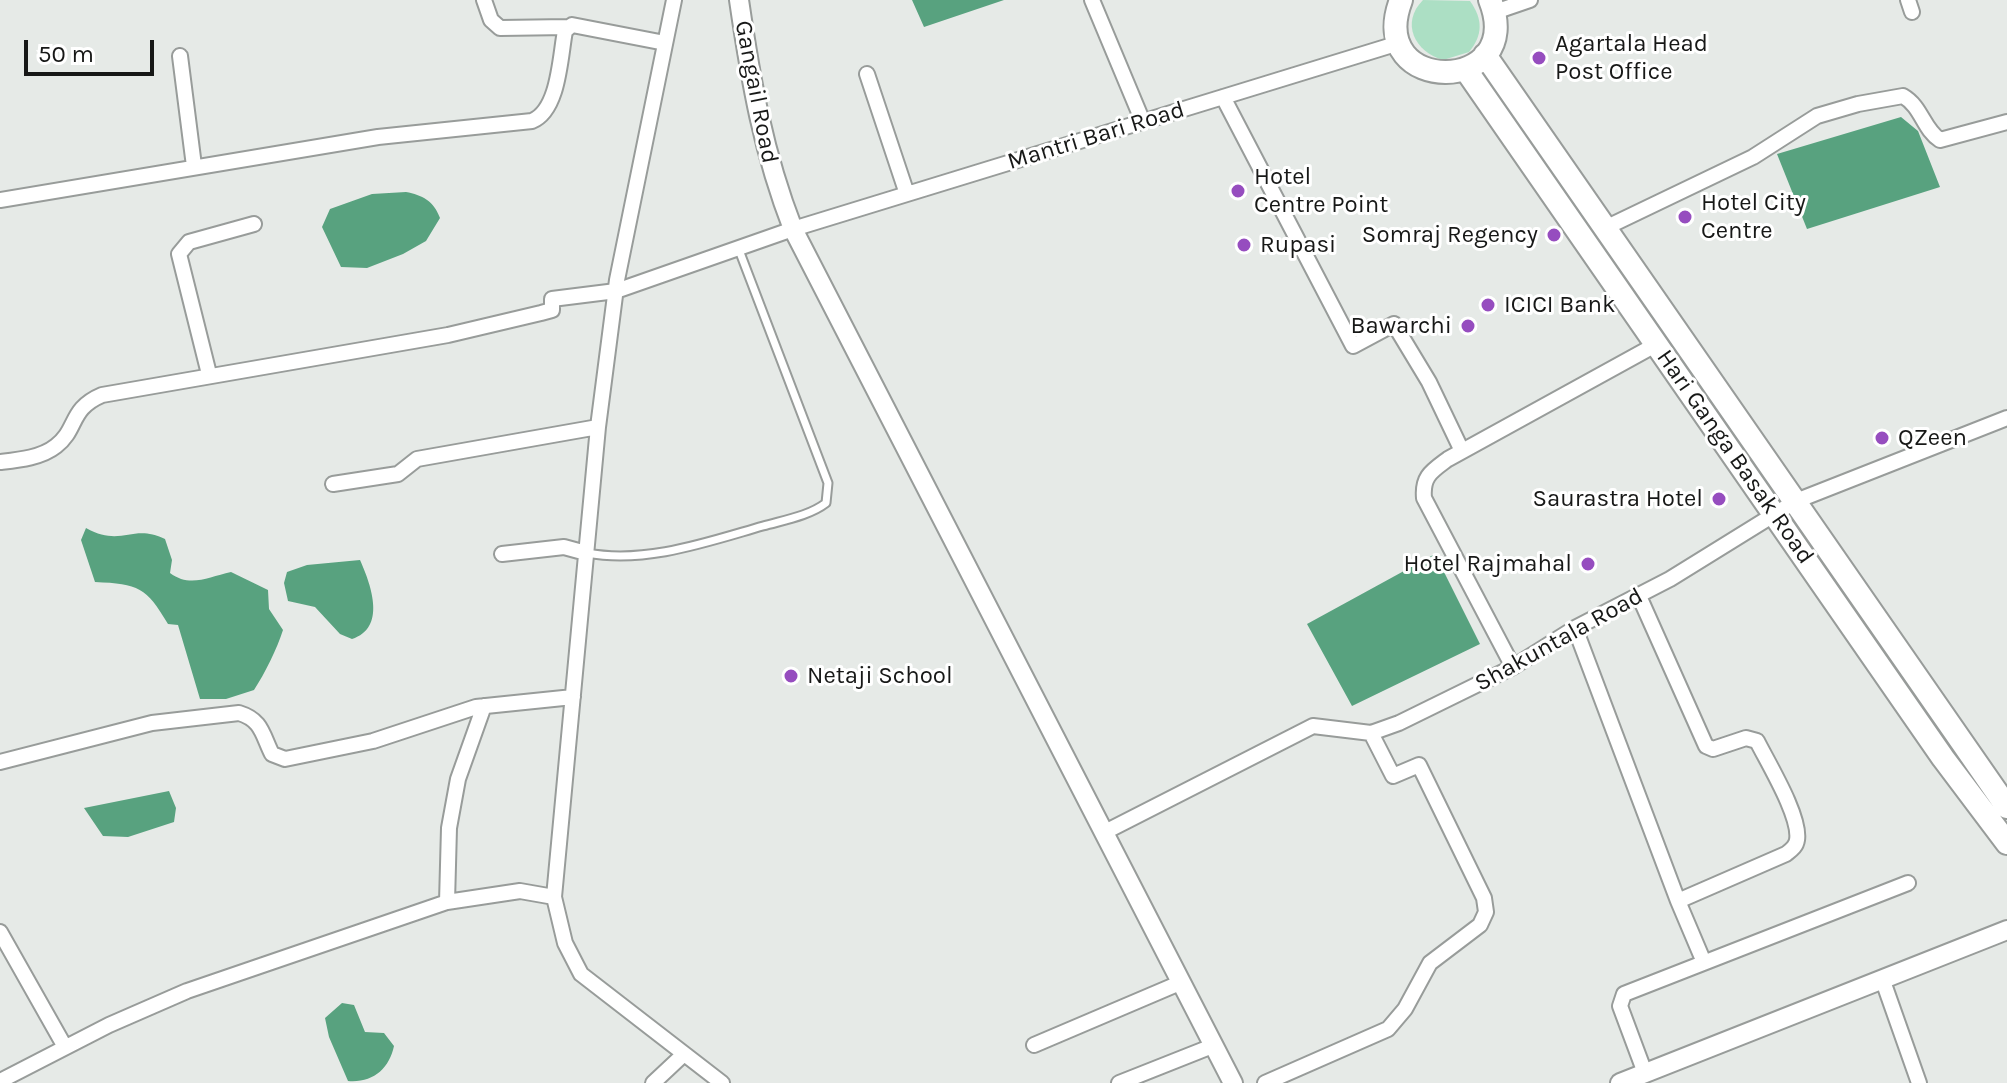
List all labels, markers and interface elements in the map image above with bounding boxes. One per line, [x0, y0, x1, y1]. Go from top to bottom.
street label: Gangail Road [728, 18, 784, 166]
scale bar [28, 24, 158, 74]
place label: Agartala Head Post Office [1555, 30, 1708, 86]
text: 50 m [38, 40, 94, 68]
marker: Agartala Head Post Office [1530, 49, 1548, 67]
street label: Mantri Bari Road [1004, 95, 1188, 177]
place label: Hotel Centre Point [1254, 163, 1388, 219]
marker: Hotel Centre Point [1229, 182, 1247, 200]
place label: Hotel City Centre [1701, 189, 1806, 245]
marker: Hotel City Centre [1676, 208, 1694, 226]
place label: Somraj Regency [1362, 221, 1538, 249]
marker: Somraj Regency [1545, 226, 1563, 244]
place label: Rupasi [1260, 231, 1336, 259]
marker: Rupasi [1235, 236, 1253, 254]
place label: ICICI Bank [1504, 291, 1615, 319]
marker: ICICI Bank [1479, 296, 1497, 314]
place label: Bawarchi [1351, 312, 1452, 340]
marker: Bawarchi [1459, 317, 1477, 335]
street label: Hari Ganga Basak Road [1650, 344, 1820, 570]
place label: QZeen [1898, 424, 1967, 452]
marker: QZeen [1873, 429, 1891, 447]
place label: Saurastra Hotel [1532, 485, 1703, 513]
marker: Saurastra Hotel [1710, 490, 1728, 508]
place label: Hotel Rajmahal [1404, 550, 1572, 578]
marker: Hotel Rajmahal [1579, 555, 1597, 573]
street label: Shakuntala Road [1470, 582, 1648, 698]
place label: Netaji School [807, 662, 953, 690]
marker: Netaji School [782, 667, 800, 685]

